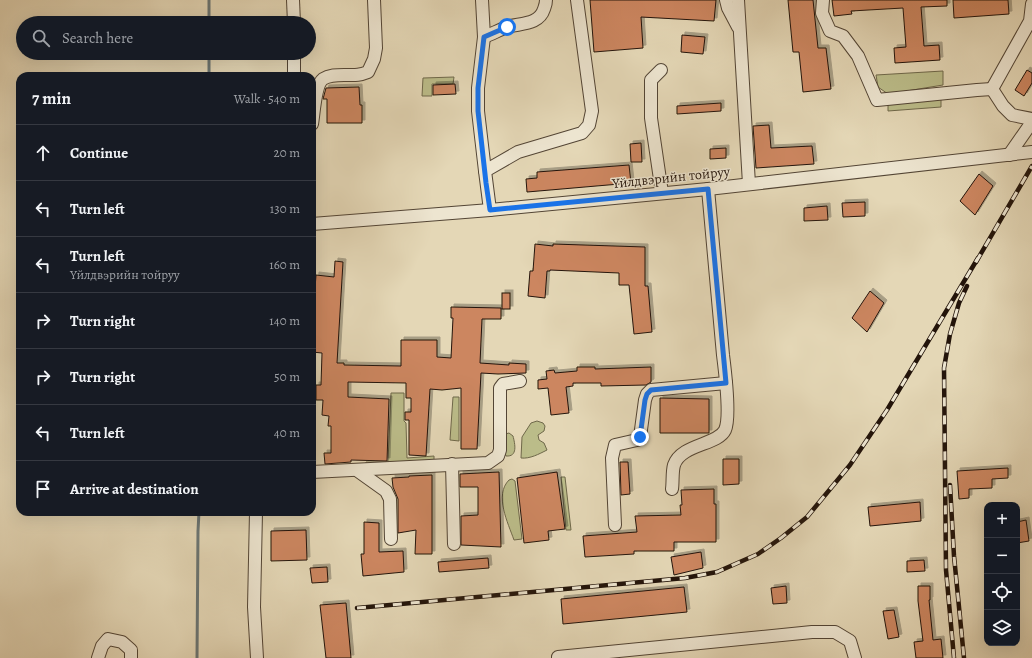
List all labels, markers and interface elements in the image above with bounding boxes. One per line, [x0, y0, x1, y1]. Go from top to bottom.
search box [16, 16, 316, 60]
route start [498, 18, 516, 36]
icon: search [30, 27, 52, 49]
text: Search here [62, 28, 133, 48]
text: 7 min [32, 87, 71, 110]
text: Walk · 540 m [234, 90, 300, 107]
icon: ahead [32, 142, 54, 164]
text: Continue [70, 143, 128, 163]
text: 20 m [274, 144, 300, 161]
street label: Үйлдвэрийн тойруу [610, 162, 731, 193]
icon: left [32, 198, 54, 220]
text: Turn left [70, 199, 125, 219]
text: 130 m [270, 200, 300, 217]
text: Turn left [70, 246, 125, 266]
icon: left [32, 254, 54, 276]
text: 160 m [269, 256, 300, 273]
text: Үйлдвэрийн тойруу [70, 266, 180, 283]
icon: right [32, 310, 54, 332]
text: Turn right [70, 311, 135, 331]
text: 140 m [269, 312, 300, 329]
icon: right [32, 366, 54, 388]
text: Turn right [70, 367, 135, 387]
text: 50 m [274, 368, 300, 385]
icon: left [32, 422, 54, 444]
text: Turn left [70, 423, 125, 443]
text: 40 m [274, 424, 300, 441]
route end [631, 428, 649, 446]
icon: arrive [32, 478, 54, 500]
text: Arrive at destination [70, 479, 199, 499]
map controls [984, 502, 1020, 646]
button: + [984, 502, 1020, 538]
button: − [984, 538, 1020, 574]
button: locate [984, 574, 1020, 610]
button: layers [984, 610, 1020, 646]

